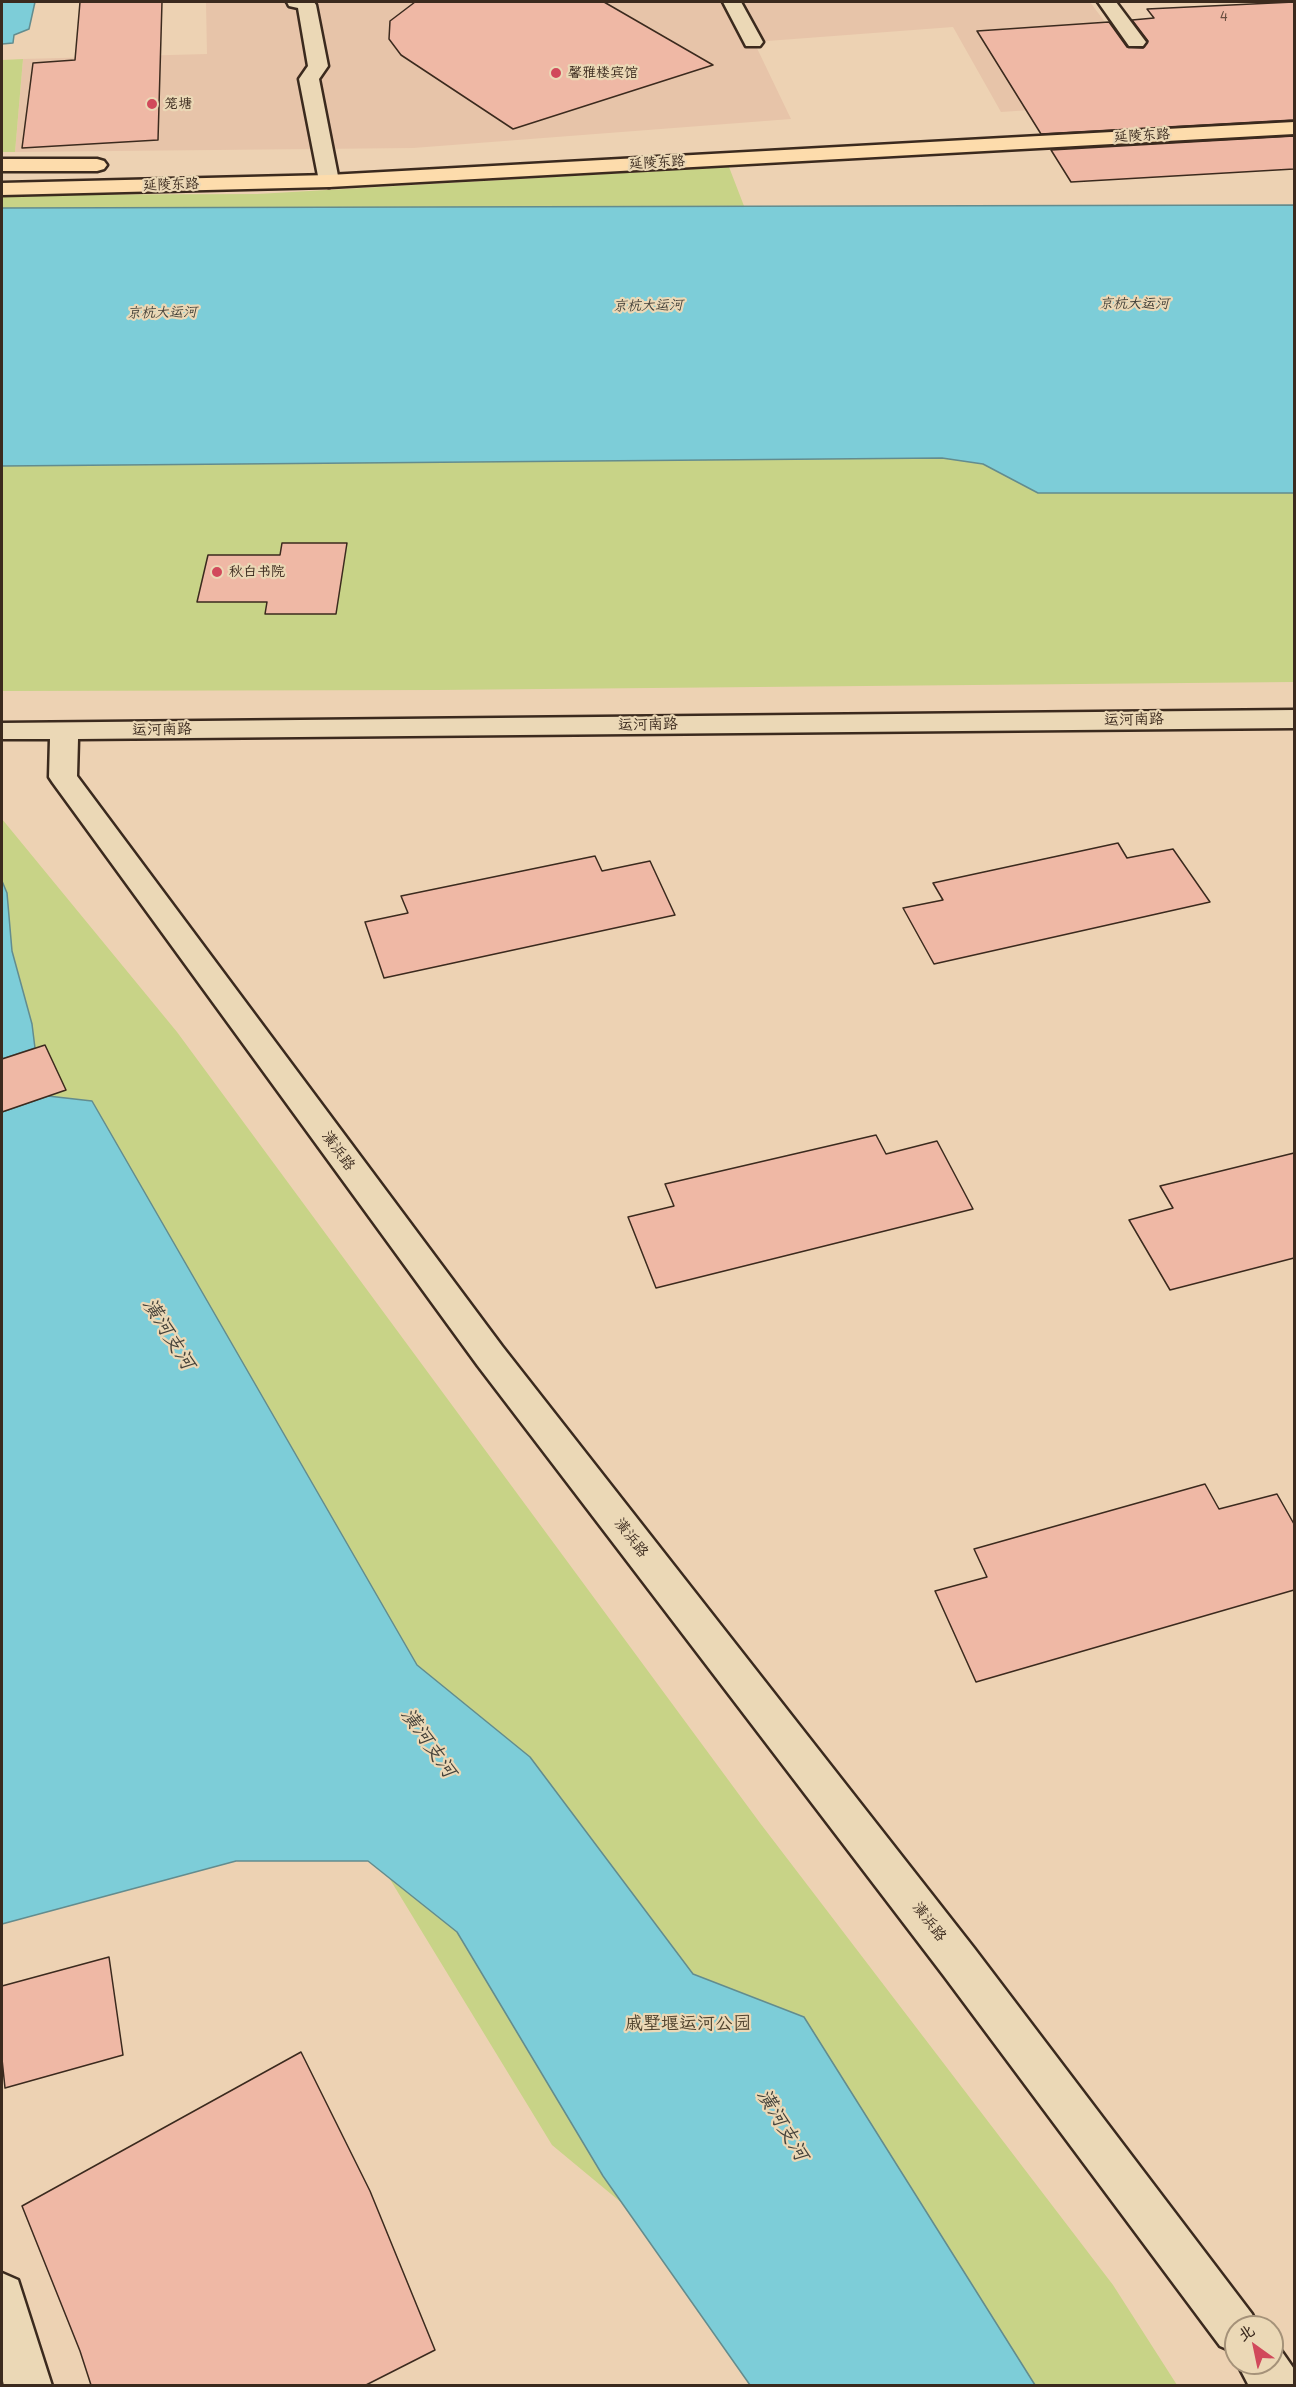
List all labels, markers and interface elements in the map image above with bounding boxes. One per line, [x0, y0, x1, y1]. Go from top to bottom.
house number: 4 [1220, 11, 1228, 25]
place label: 馨雅楼宾馆 [568, 65, 638, 81]
marker: 馨雅楼宾馆 [549, 66, 563, 80]
place label: 笼塘 [164, 96, 192, 112]
marker: 笼塘 [145, 97, 159, 111]
street label: 延陵东路 [1114, 126, 1170, 146]
street label: 延陵东路 [629, 153, 685, 173]
street label: 延陵东路 [143, 176, 199, 194]
water label: 京杭大运河 [1099, 296, 1169, 312]
water label: 京杭大运河 [613, 297, 683, 315]
water label: 京杭大运河 [127, 304, 197, 322]
place label: 秋白书院 [229, 564, 285, 580]
marker: 秋白书院 [210, 565, 224, 579]
street label: 运河南路 [1104, 710, 1164, 730]
street label: 运河南路 [618, 715, 678, 735]
street label: 运河南路 [132, 720, 192, 740]
street label: 潢浜路 [317, 1128, 359, 1174]
water label: 潢河支河 [137, 1294, 199, 1374]
street label: 潢浜路 [610, 1515, 652, 1561]
water label: 潢河支河 [395, 1703, 461, 1783]
street label: 潢浜路 [908, 1899, 950, 1945]
park label: 戚墅堰运河公园 [625, 2013, 751, 2035]
water label: 潢河支河 [751, 2085, 813, 2165]
north arrow [1224, 2315, 1284, 2375]
text: 北 [1232, 2317, 1259, 2346]

